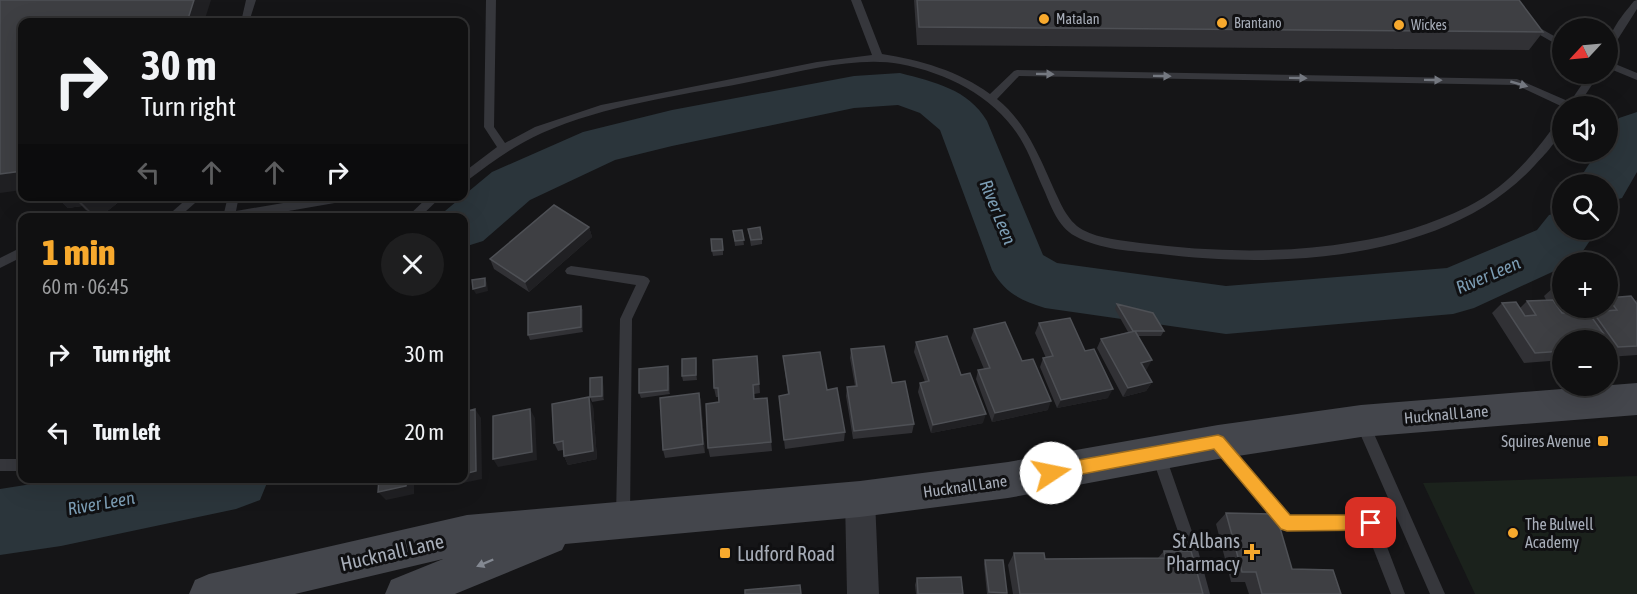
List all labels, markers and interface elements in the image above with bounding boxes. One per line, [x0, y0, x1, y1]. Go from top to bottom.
place label: Matalan [1056, 11, 1099, 27]
marker: Matalan [1037, 12, 1051, 26]
place label: Brantano [1234, 15, 1282, 31]
marker: Brantano [1215, 16, 1229, 30]
place label: Wickes [1411, 17, 1447, 33]
marker: Wickes [1392, 18, 1406, 32]
north arrow [1552, 18, 1618, 84]
map controls [1552, 18, 1618, 396]
text: 30 m [141, 41, 216, 89]
icon: right [42, 42, 120, 120]
one-way arrow [1036, 69, 1055, 78]
one-way arrow [1153, 71, 1172, 80]
one-way arrow [1288, 73, 1307, 83]
one-way arrow [1423, 75, 1442, 85]
one-way arrow [1511, 80, 1529, 89]
text: Turn right [141, 91, 236, 122]
button: sound [1552, 96, 1618, 162]
icon: left [132, 156, 165, 189]
icon: ahead [195, 156, 228, 189]
icon: ahead [258, 156, 291, 189]
icon: right [321, 156, 354, 189]
button: search [1552, 174, 1618, 240]
water label: River Leen [976, 177, 1021, 248]
text: 1 min [42, 231, 116, 273]
button: close [381, 233, 444, 296]
water label: River Leen [1453, 252, 1524, 298]
button: + [1552, 252, 1618, 318]
text: 60 m · 06:45 [42, 275, 129, 298]
button: − [1552, 330, 1618, 396]
icon: right [42, 338, 75, 371]
text: Turn right [93, 341, 170, 367]
text: 30 m [404, 341, 444, 367]
street label: Hucknall Lane [1403, 401, 1489, 427]
icon: left [42, 416, 75, 449]
text: Turn left [93, 419, 160, 445]
text: 20 m [404, 419, 444, 445]
place label: Squires Avenue [1501, 432, 1591, 451]
marker: Squires Avenue [1596, 434, 1610, 448]
position arrow [1019, 441, 1083, 505]
street label: Hucknall Lane [922, 471, 1008, 501]
water label: River Leen [66, 487, 137, 519]
pin [1345, 497, 1396, 548]
icon: arrive [1354, 506, 1387, 539]
place label: The Bulwell Academy [1525, 515, 1594, 552]
marker: The Bulwell Academy [1506, 526, 1520, 540]
street label: Hucknall Lane [338, 529, 446, 575]
place label: St Albans Pharmacy [1166, 529, 1240, 575]
place label: Ludford Road [737, 542, 835, 565]
marker: St Albans Pharmacy [1245, 545, 1259, 559]
marker: Ludford Road [718, 546, 732, 560]
one-way arrow [475, 558, 493, 568]

